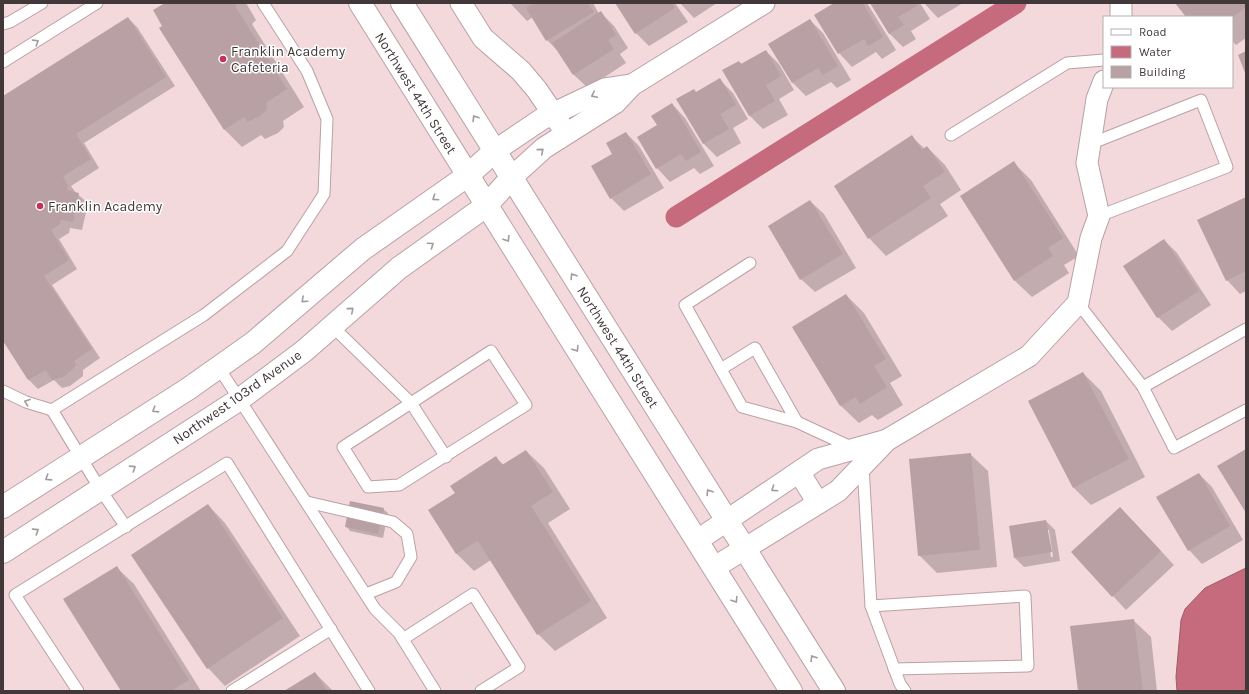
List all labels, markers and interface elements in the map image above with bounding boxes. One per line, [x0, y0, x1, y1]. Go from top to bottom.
legend [1103, 16, 1233, 88]
text: Road [1139, 25, 1167, 39]
street label: Northwest 44th Street [371, 29, 460, 157]
one-way arrow [32, 39, 39, 46]
place label: Franklin Academy Cafeteria [231, 43, 346, 76]
text: Water [1139, 45, 1172, 59]
marker: Franklin Academy Cafeteria [218, 54, 228, 64]
text: Building [1139, 65, 1186, 79]
one-way arrow [591, 90, 599, 98]
one-way arrow [473, 115, 480, 122]
one-way arrow [536, 148, 543, 155]
one-way arrow [432, 193, 439, 201]
place label: Franklin Academy [48, 198, 163, 215]
marker: Franklin Academy [35, 201, 45, 211]
one-way arrow [502, 235, 510, 242]
one-way arrow [427, 242, 434, 250]
one-way arrow [571, 273, 578, 280]
street label: Northwest 44th Street [573, 283, 662, 411]
one-way arrow [302, 296, 309, 303]
one-way arrow [346, 307, 354, 314]
one-way arrow [572, 345, 579, 352]
street label: Northwest 103rd Avenue [170, 346, 305, 448]
one-way arrow [24, 398, 31, 407]
one-way arrow [152, 405, 159, 413]
one-way arrow [129, 465, 136, 473]
one-way arrow [45, 473, 52, 481]
one-way arrow [771, 484, 778, 492]
one-way arrow [707, 489, 714, 496]
one-way arrow [32, 528, 39, 536]
one-way arrow [731, 596, 738, 603]
one-way arrow [811, 655, 818, 662]

